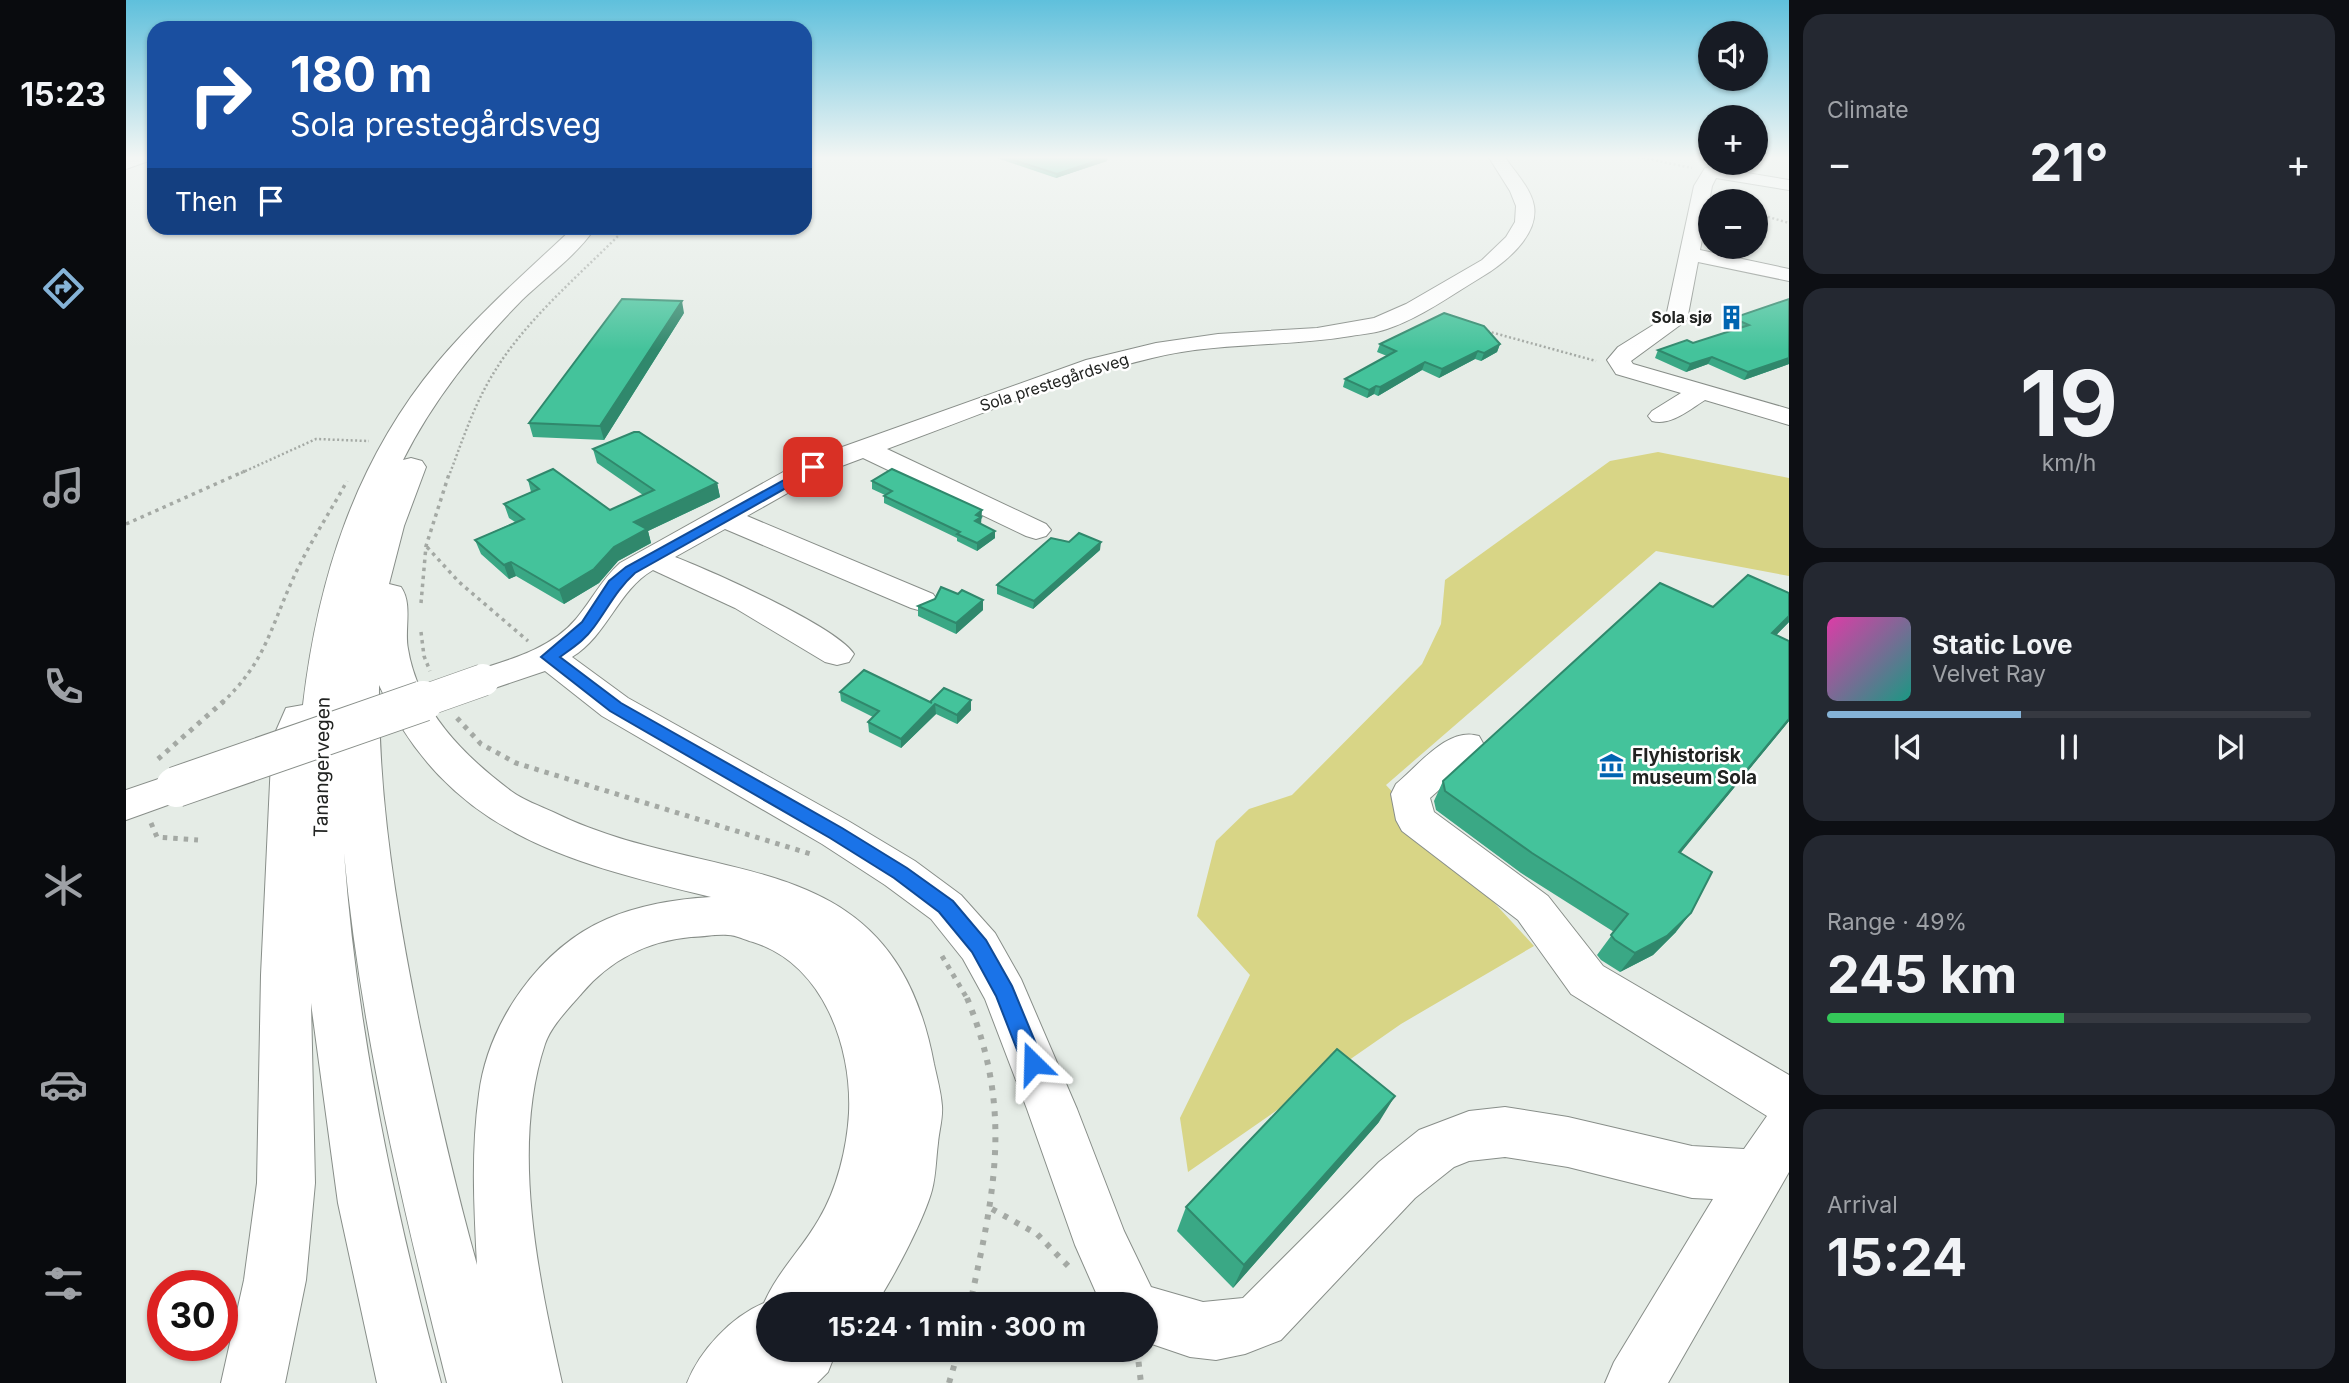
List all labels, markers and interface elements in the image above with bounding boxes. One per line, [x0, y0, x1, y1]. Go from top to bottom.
map controls [1698, 21, 1768, 259]
button: sound [1698, 21, 1768, 91]
text: 180 m [290, 45, 432, 104]
icon: right [175, 49, 266, 140]
text: 15:23 [20, 75, 106, 114]
text: Climate [1827, 96, 1909, 124]
text: Sola prestegårdsveg [290, 105, 601, 144]
button: + [1698, 105, 1768, 175]
text: 21° [2029, 131, 2109, 194]
text: − [1827, 140, 1852, 186]
text: + [2286, 140, 2311, 186]
icon: arrive [252, 182, 290, 220]
text: Then [175, 186, 238, 217]
button: − [1698, 189, 1768, 259]
icon: directions [39, 264, 88, 313]
building icon: Sola sjø [1718, 303, 1746, 331]
place label: Sola sjø [1651, 307, 1712, 327]
street label: Sola prestegårdsveg [977, 348, 1131, 416]
text: 19 [2020, 348, 2118, 458]
pin [783, 437, 843, 497]
icon: arrive [794, 448, 832, 486]
text: km/h [2042, 449, 2096, 477]
icon: music [39, 463, 88, 512]
text: Static Love [1932, 629, 2073, 660]
text: Velvet Ray [1932, 660, 2046, 688]
icon: phone [39, 662, 88, 711]
street label: Tanangervegen [309, 697, 335, 837]
icon: previous [1889, 728, 1927, 766]
icon: pause [2050, 728, 2088, 766]
icon: next [2211, 728, 2249, 766]
place label: Flyhistorisk museum Sola [1632, 744, 1757, 789]
museum icon: Flyhistorisk museum Sola [1598, 752, 1626, 780]
icon: climate [39, 861, 88, 910]
text: Range · 49% [1827, 908, 1967, 936]
text: 245 km [1827, 943, 2017, 1006]
position arrow [996, 1026, 1070, 1100]
icon: car [39, 1060, 88, 1109]
text: Arrival [1827, 1191, 1898, 1219]
text: 15:24 [1827, 1226, 1967, 1289]
icon: filters [39, 1259, 88, 1308]
speed limit sign: 30 [147, 1270, 238, 1361]
text: 15:24 · 1 min · 300 m [828, 1311, 1086, 1342]

